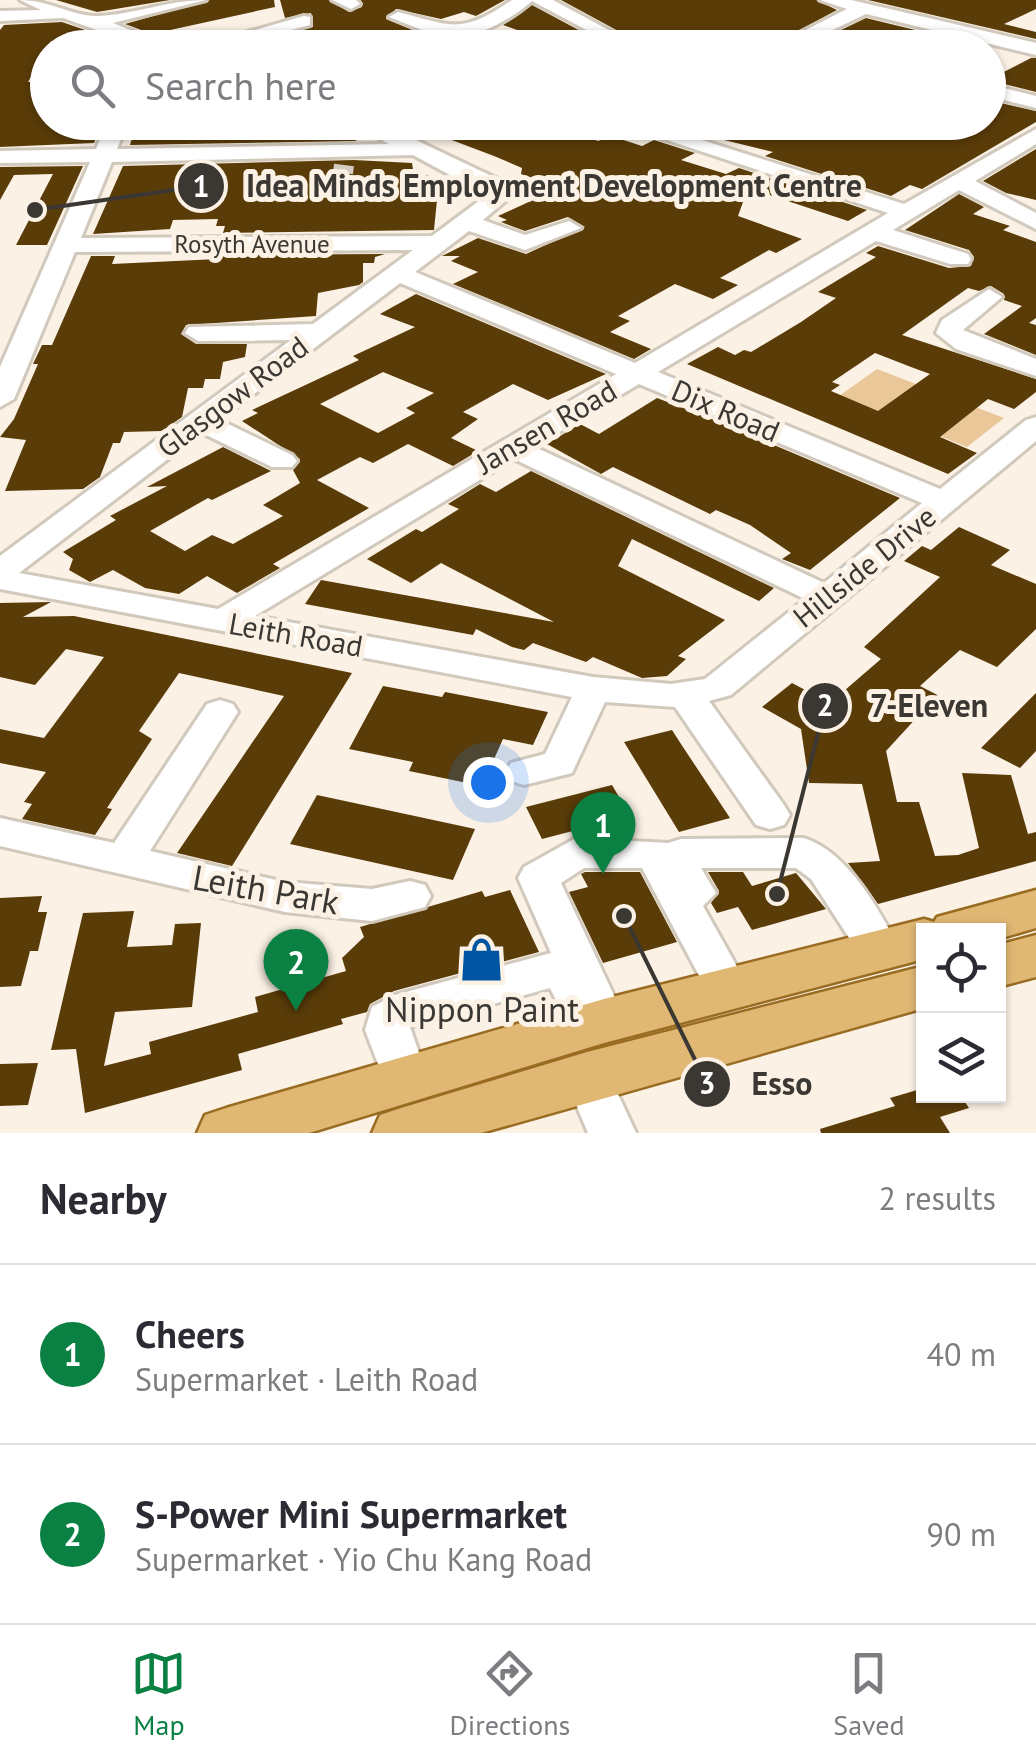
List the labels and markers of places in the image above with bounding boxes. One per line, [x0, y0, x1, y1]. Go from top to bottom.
callout: Idea Minds Employment Development Centre [176, 155, 883, 217]
callout: 7-Eleven [800, 675, 1008, 737]
pin: 1 [570, 792, 636, 874]
pin: 2 [264, 928, 328, 1011]
shop icon: Nippon Paint [458, 935, 506, 983]
place label: Nippon Paint [385, 986, 579, 1032]
callout: Esso [682, 1053, 833, 1115]

